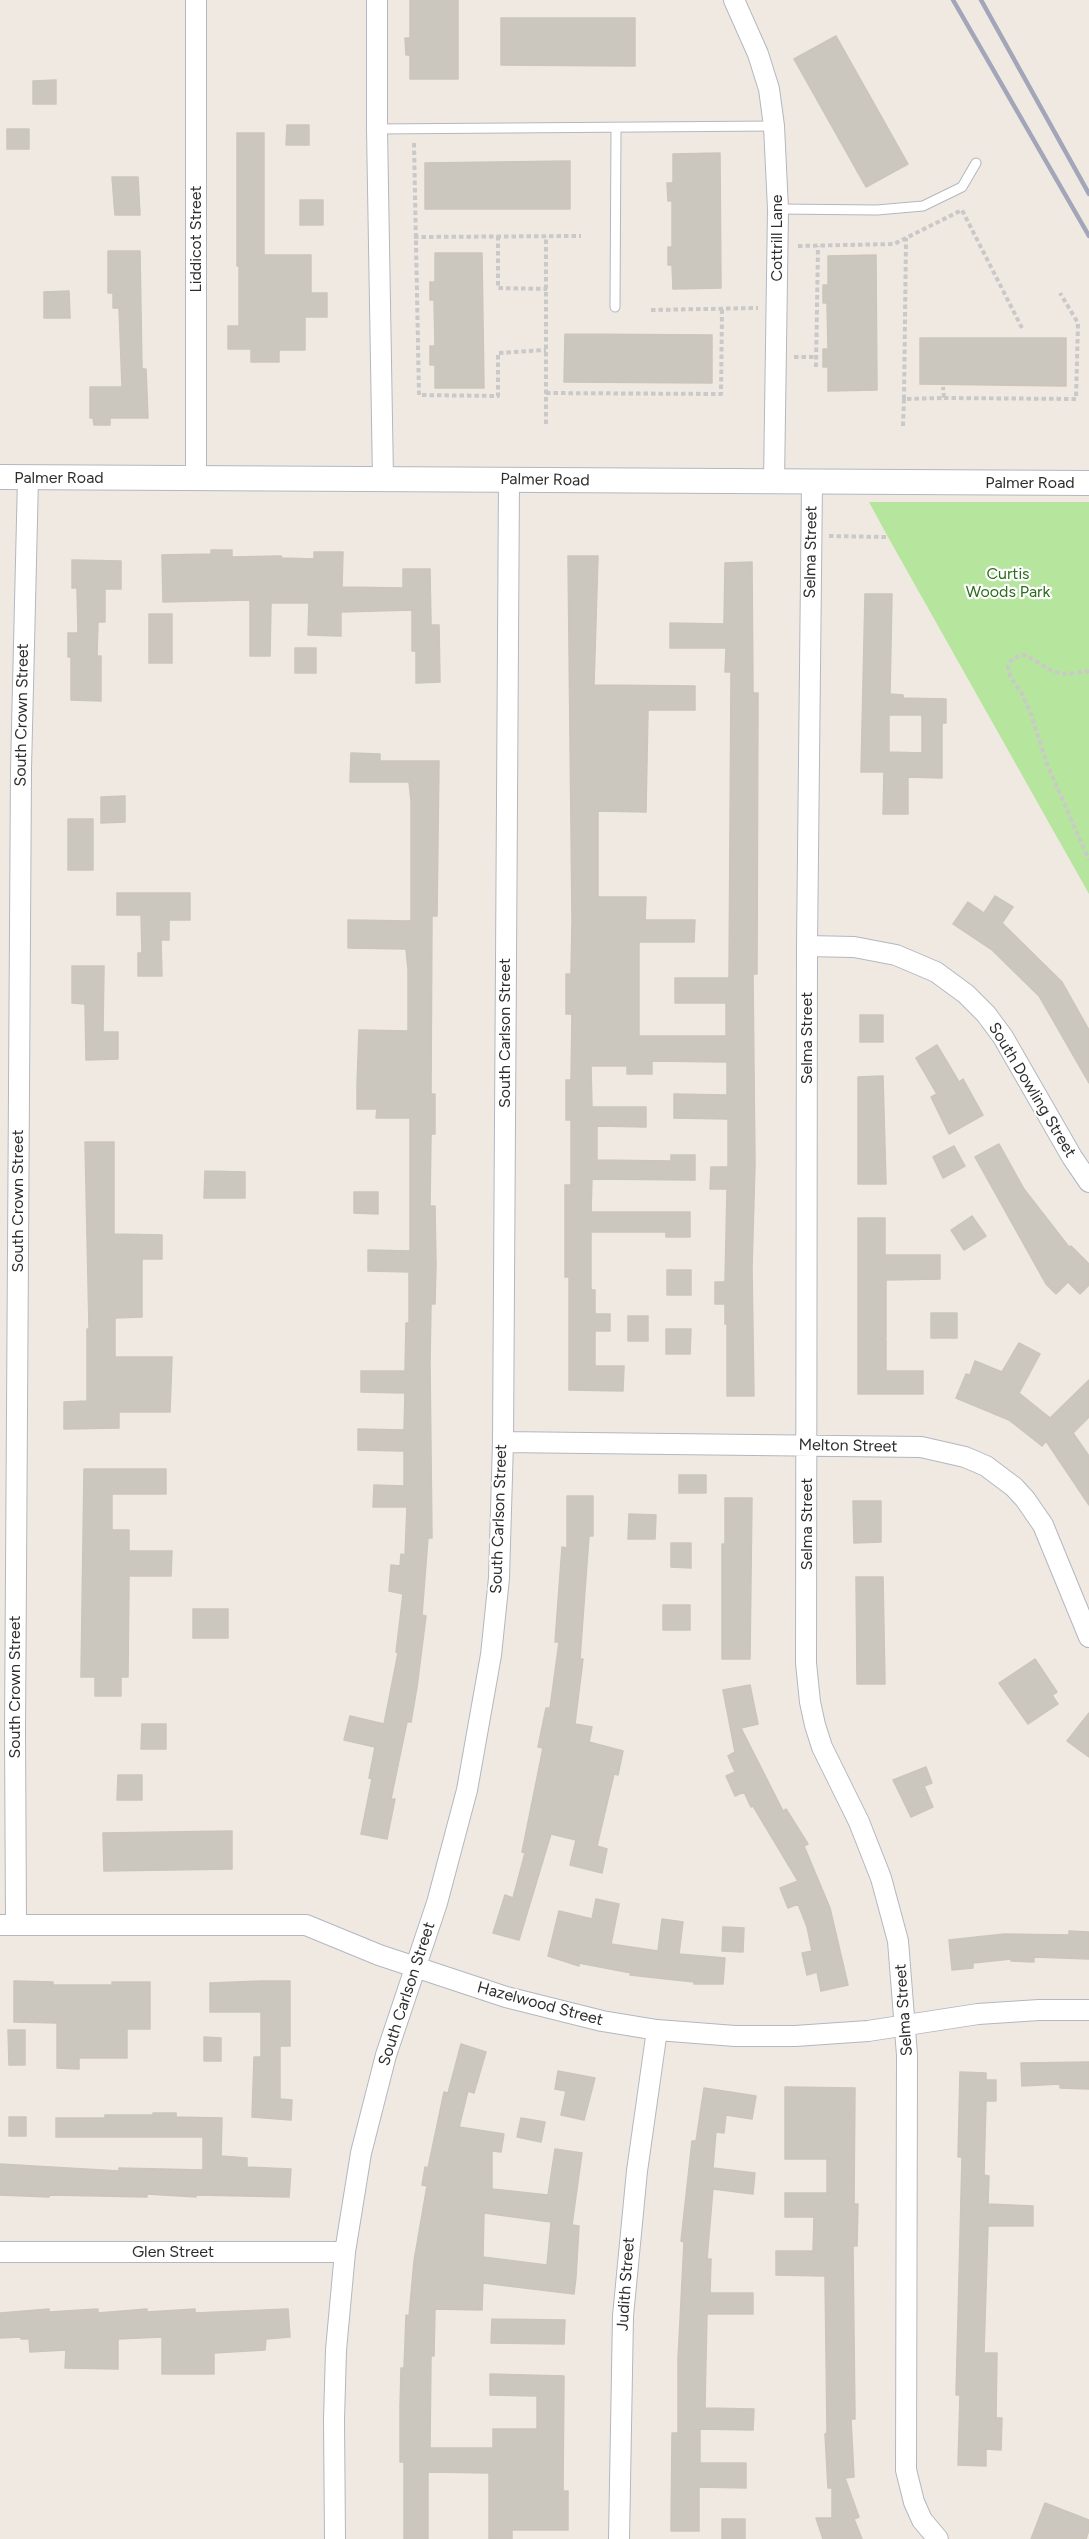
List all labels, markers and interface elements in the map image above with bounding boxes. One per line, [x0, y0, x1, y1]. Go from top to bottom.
street label: Liddicot Street [186, 185, 206, 293]
street label: Cottrill Lane [767, 194, 787, 282]
street label: Palmer Road [14, 468, 104, 488]
street label: Palmer Road [500, 470, 590, 490]
street label: Palmer Road [985, 473, 1075, 493]
street label: Selma Street [801, 506, 821, 598]
park label: Curtis Woods Park [966, 564, 1050, 602]
street label: South Crown Street [11, 643, 33, 787]
street label: South Carlson Street [495, 958, 515, 1108]
street label: Selma Street [797, 992, 817, 1084]
street label: South Dowling Street [984, 1019, 1080, 1161]
street label: South Crown Street [8, 1129, 28, 1273]
street label: Melton Street [798, 1436, 898, 1456]
street label: South Carlson Street [487, 1444, 511, 1594]
street label: Selma Street [797, 1478, 817, 1570]
street label: South Crown Street [5, 1615, 25, 1759]
street label: South Carlson Street [375, 1920, 439, 2068]
street label: Selma Street [891, 1963, 917, 2057]
street label: Hazelwood Street [475, 1978, 605, 2030]
street label: Judith Street [613, 2236, 639, 2332]
street label: Glen Street [132, 2242, 214, 2262]

